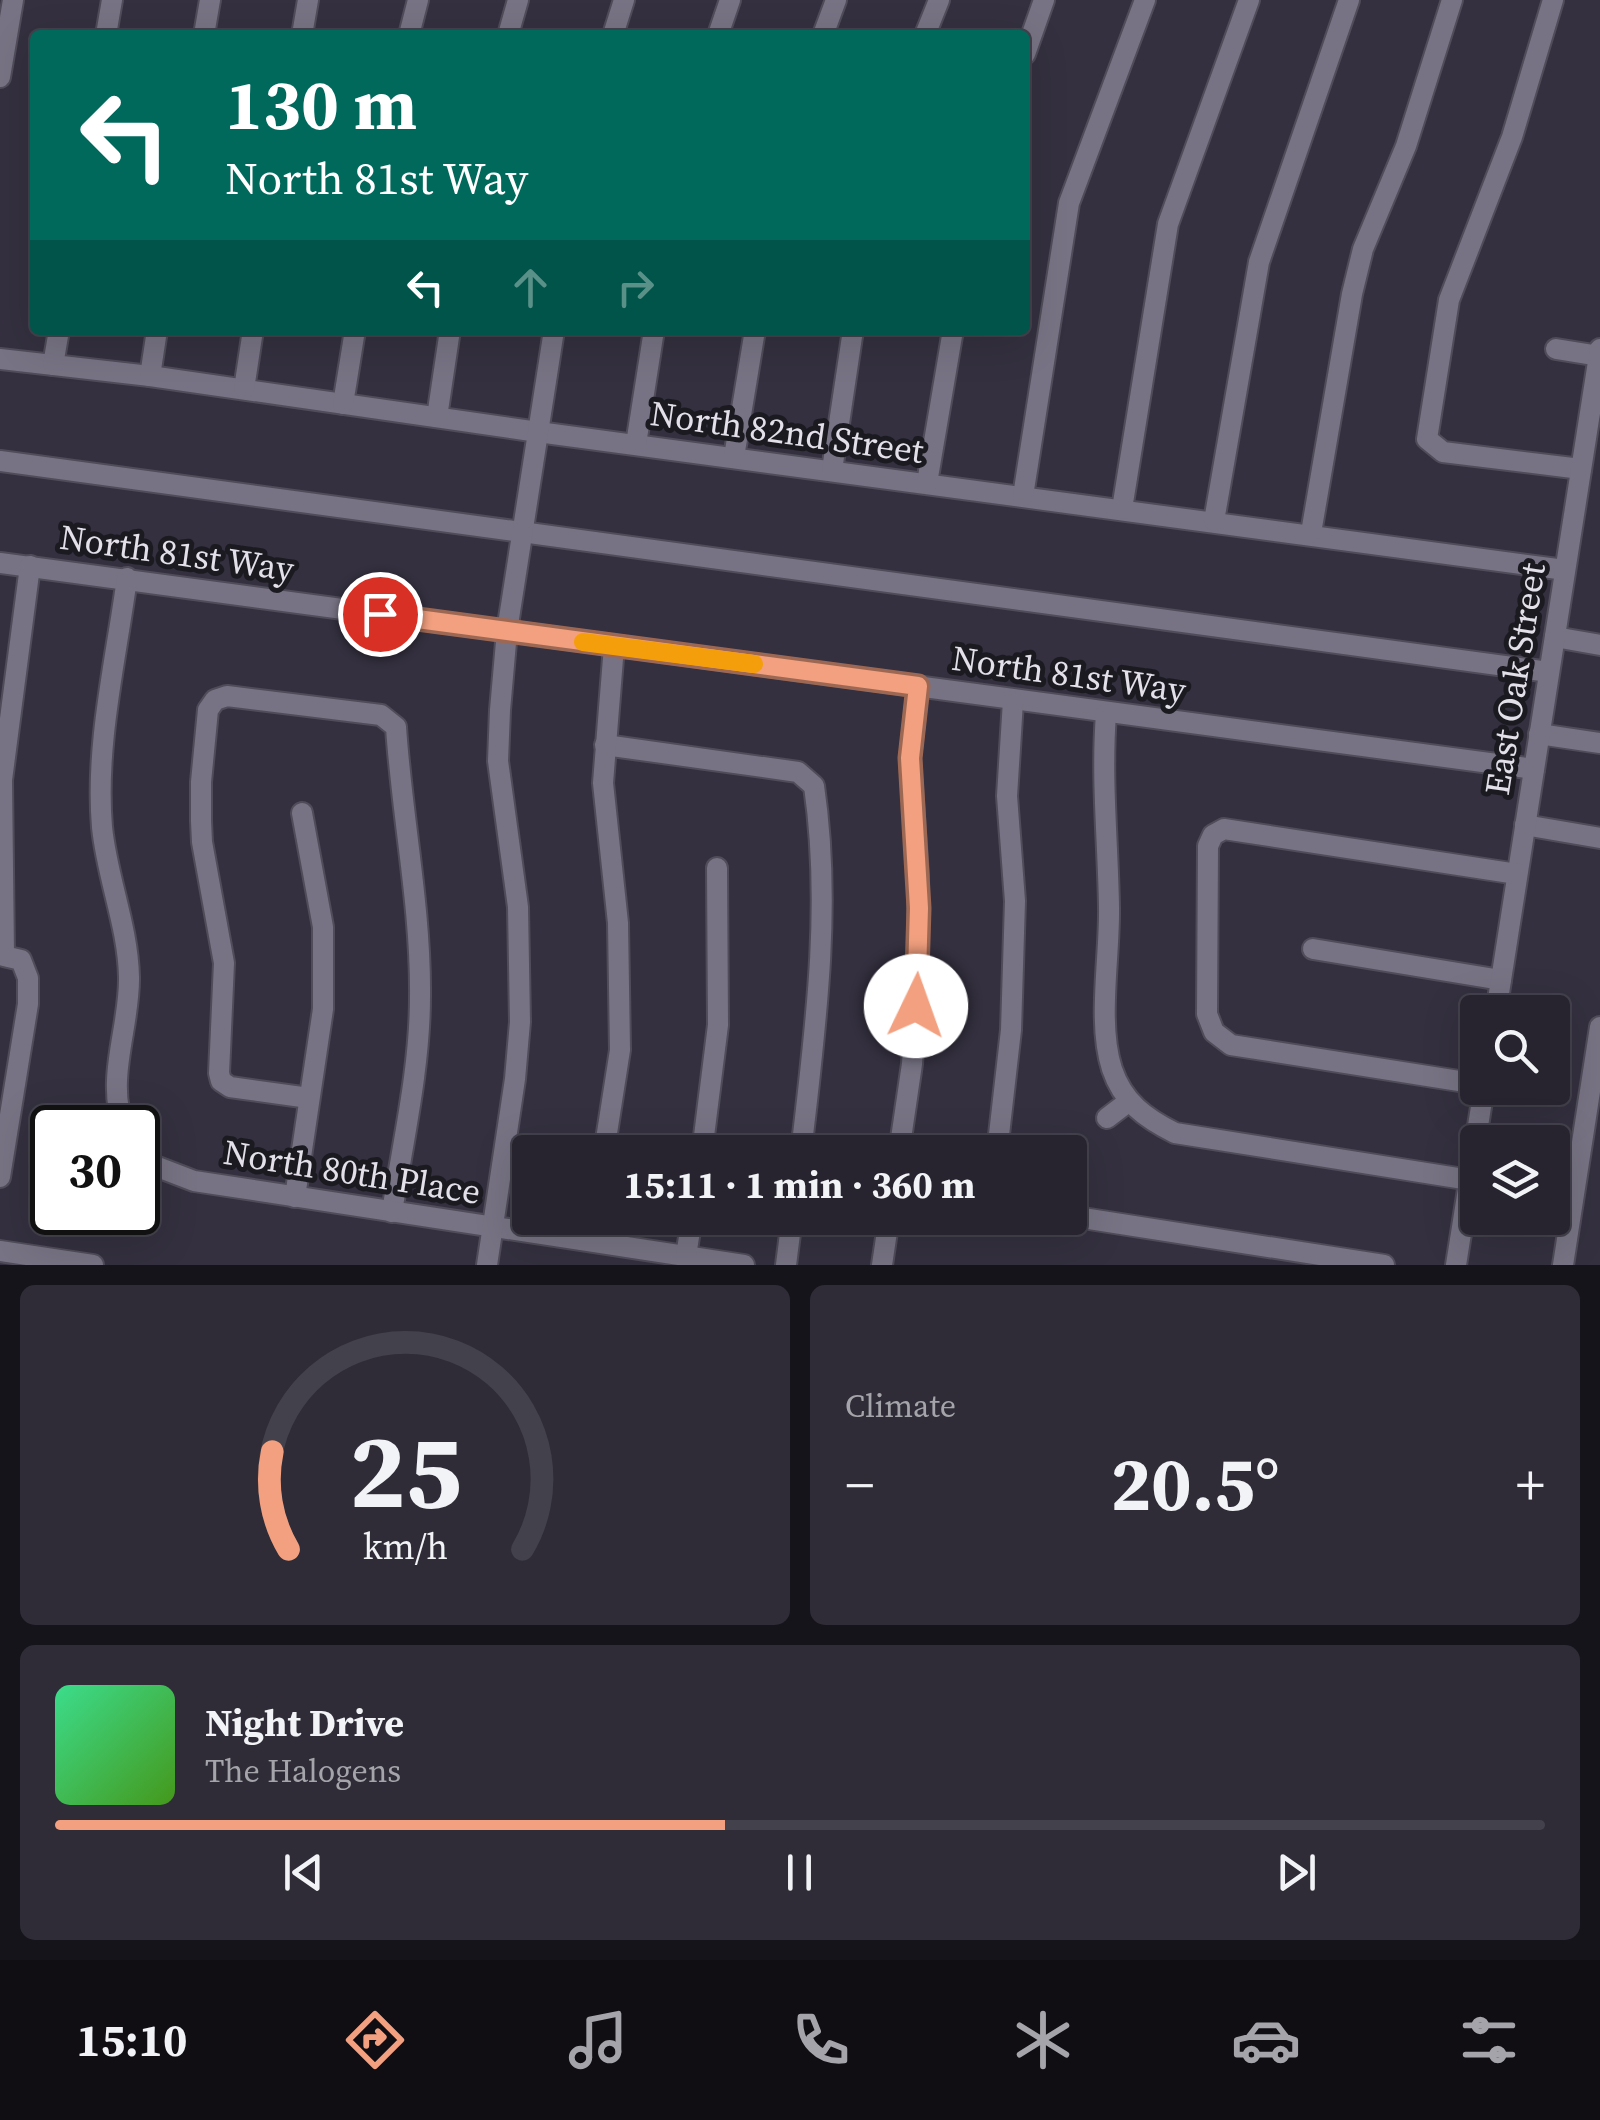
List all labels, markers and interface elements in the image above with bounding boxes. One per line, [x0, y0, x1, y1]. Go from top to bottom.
text: 130 m [225, 56, 417, 152]
icon: left [60, 70, 190, 200]
text: North 81st Way [225, 147, 528, 209]
icon: left [398, 260, 453, 315]
icon: ahead [503, 260, 558, 315]
icon: right [608, 260, 663, 315]
street label: North 82nd Street [647, 389, 927, 475]
street label: North 81st Way [57, 513, 297, 593]
street label: East Oak Street [1473, 559, 1557, 798]
pin [338, 572, 423, 657]
icon: arrive [353, 587, 408, 642]
street label: North 81st Way [949, 634, 1189, 714]
position arrow [864, 954, 968, 1058]
map controls [1460, 995, 1570, 1235]
button: search [1460, 995, 1570, 1105]
speed limit sign: 30 [30, 1105, 160, 1235]
button: layers [1460, 1125, 1570, 1235]
street label: North 80th Place [220, 1128, 484, 1216]
text: 15:11 · 1 min · 360 m [623, 1159, 976, 1211]
text: Climate [845, 1384, 956, 1428]
text: 25 [349, 1399, 461, 1542]
text: 20.5° [1110, 1432, 1280, 1535]
text: − [845, 1447, 874, 1522]
text: + [1516, 1447, 1545, 1522]
text: km/h [362, 1522, 448, 1571]
text: Night Drive [205, 1697, 404, 1749]
text: The Halogens [205, 1749, 401, 1793]
icon: previous [276, 1845, 331, 1900]
icon: pause [772, 1845, 827, 1900]
icon: next [1269, 1845, 1324, 1900]
icon: directions [340, 2005, 410, 2075]
icon: music [563, 2005, 633, 2075]
icon: phone [786, 2005, 856, 2075]
icon: climate [1008, 2005, 1078, 2075]
icon: car [1231, 2005, 1301, 2075]
icon: filters [1454, 2005, 1524, 2075]
text: 15:10 [76, 2009, 187, 2071]

